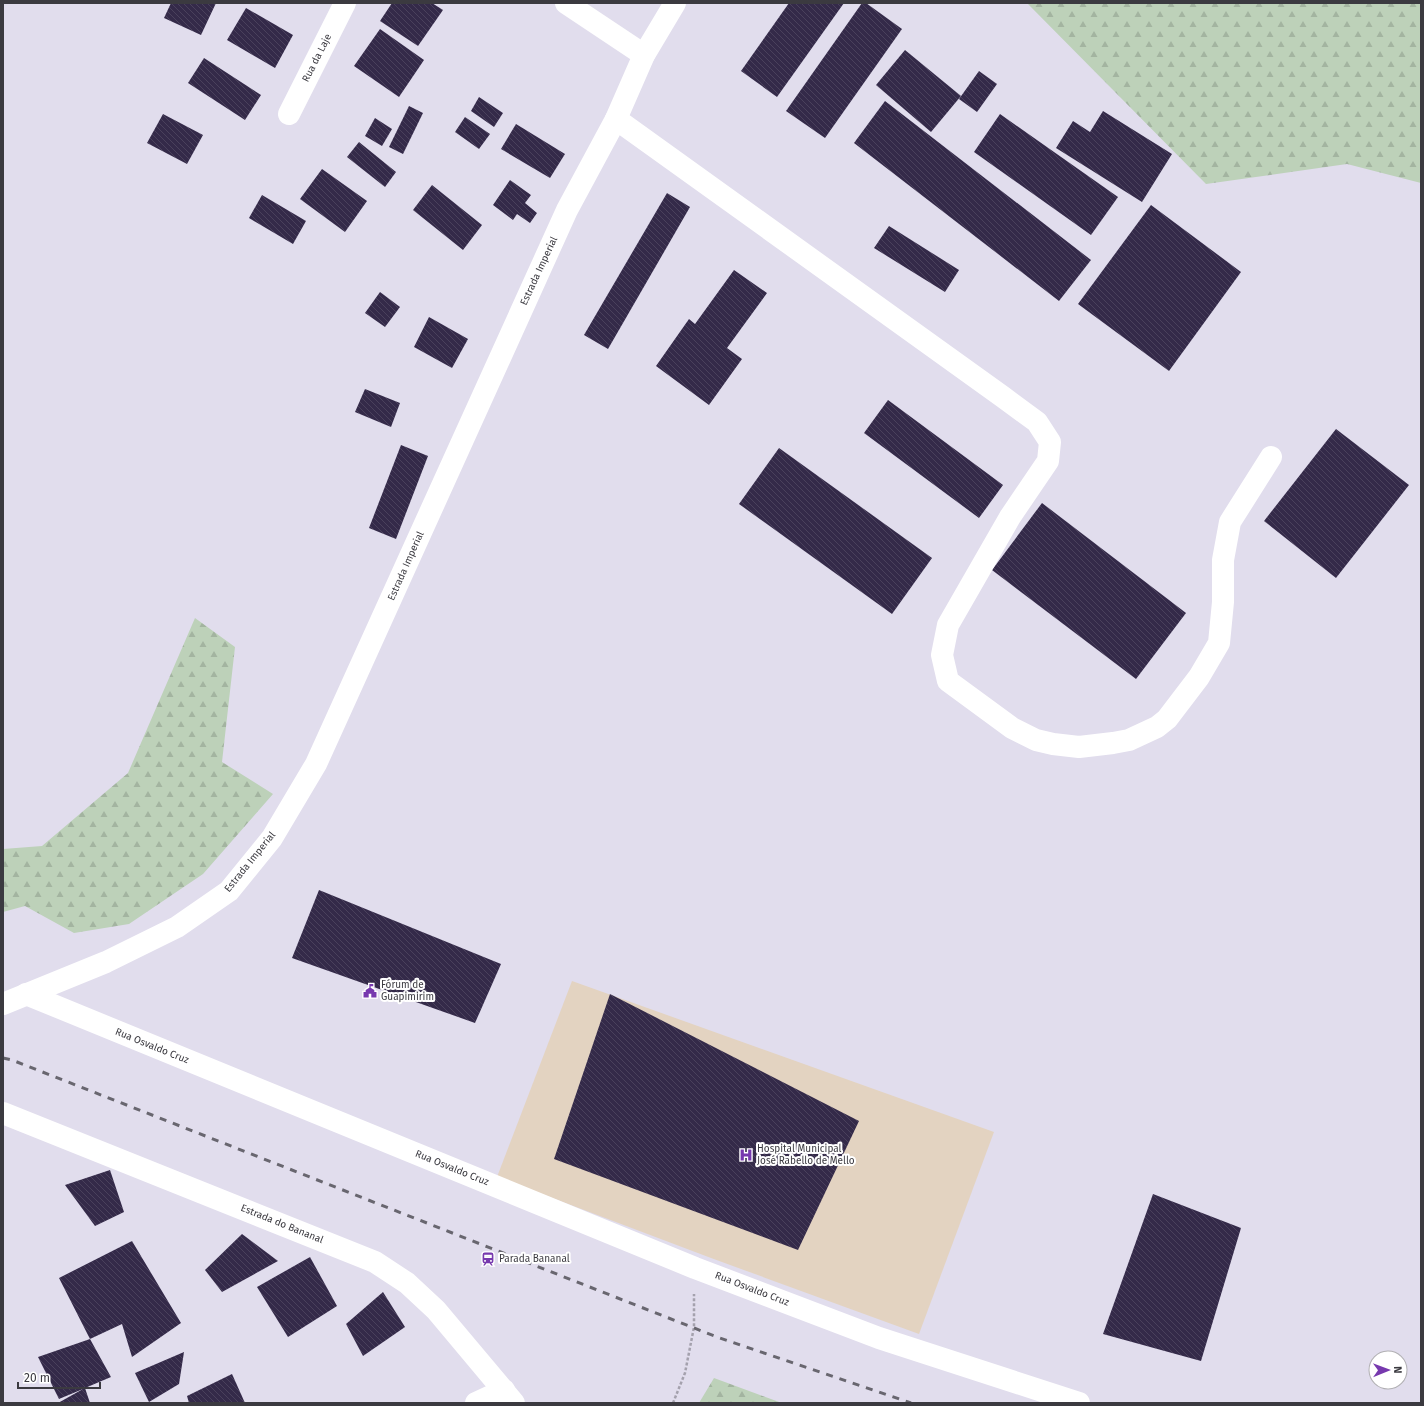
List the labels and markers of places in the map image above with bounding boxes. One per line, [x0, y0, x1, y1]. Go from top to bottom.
place label: Fórum de Guapimirim [381, 979, 434, 1003]
public building icon: Fórum de Guapimirim [362, 983, 378, 999]
place label: Hospital Municipal José Rabello de Mello [757, 1143, 855, 1167]
hospital icon: Hospital Municipal José Rabello de Mello [738, 1147, 754, 1163]
station icon: Parada Bananal [480, 1251, 496, 1267]
place label: Parada Bananal [499, 1253, 570, 1265]

